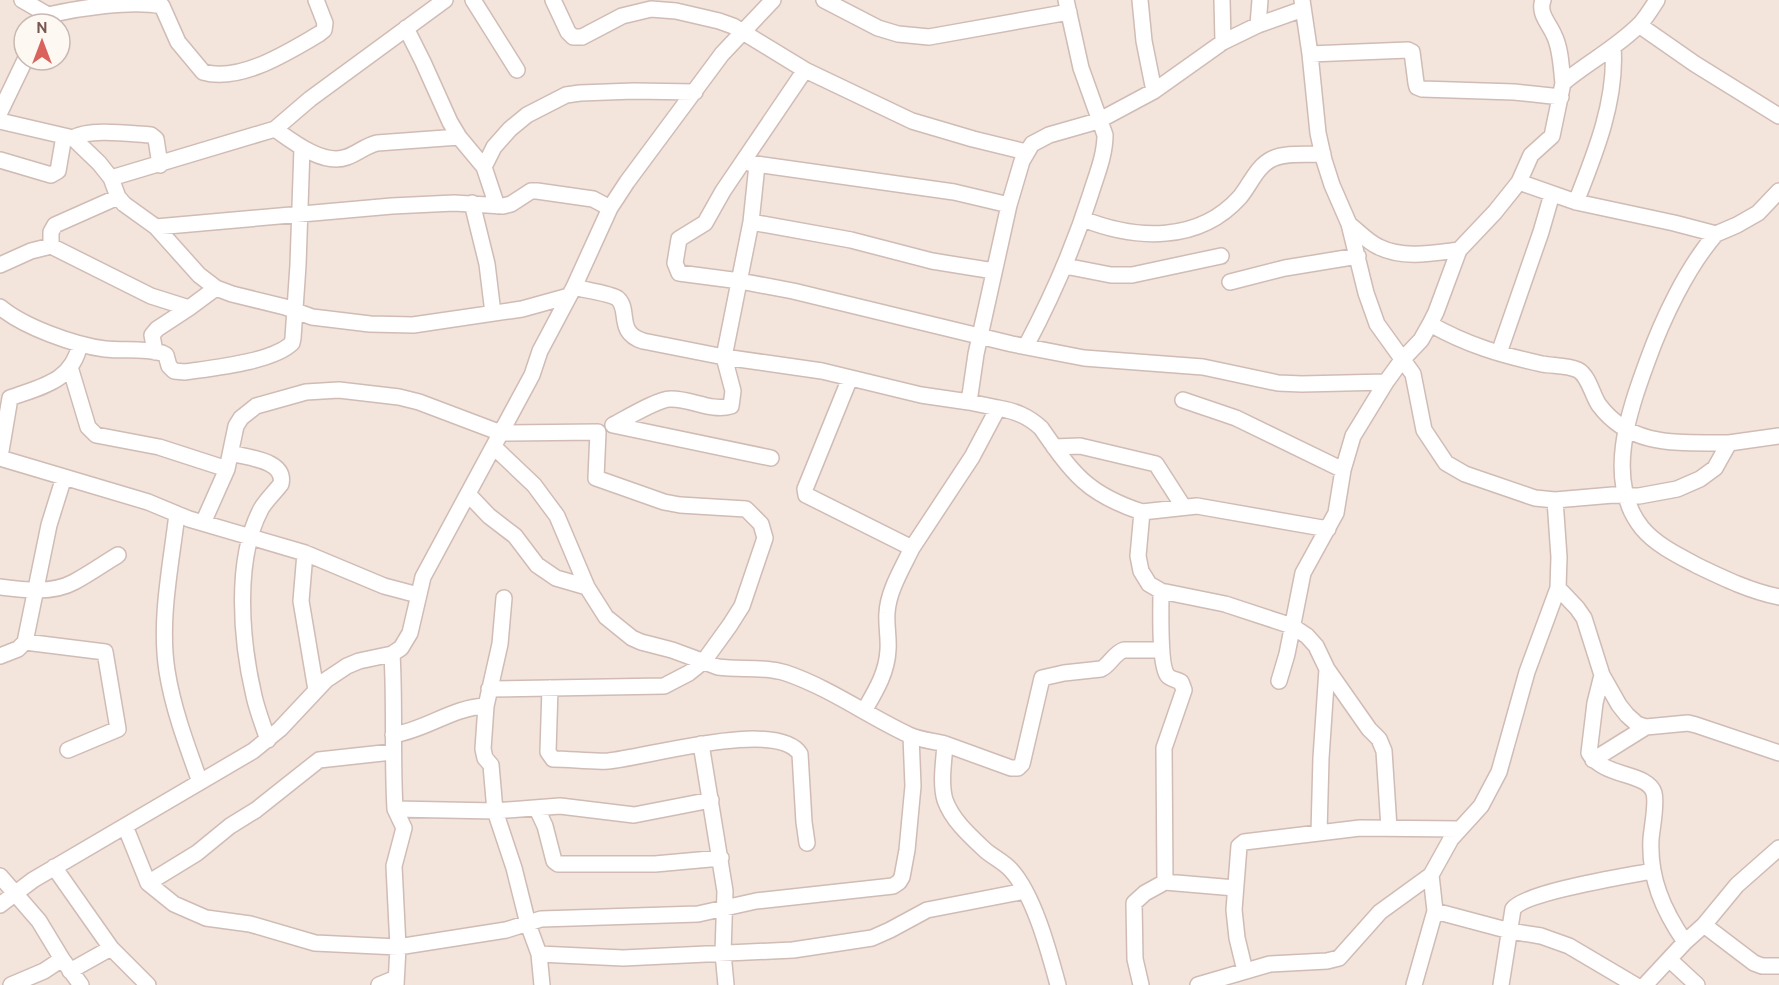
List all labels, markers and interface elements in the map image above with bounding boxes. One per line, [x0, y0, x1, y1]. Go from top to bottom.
north arrow [12, 12, 72, 72]
text: N [36, 18, 48, 37]

